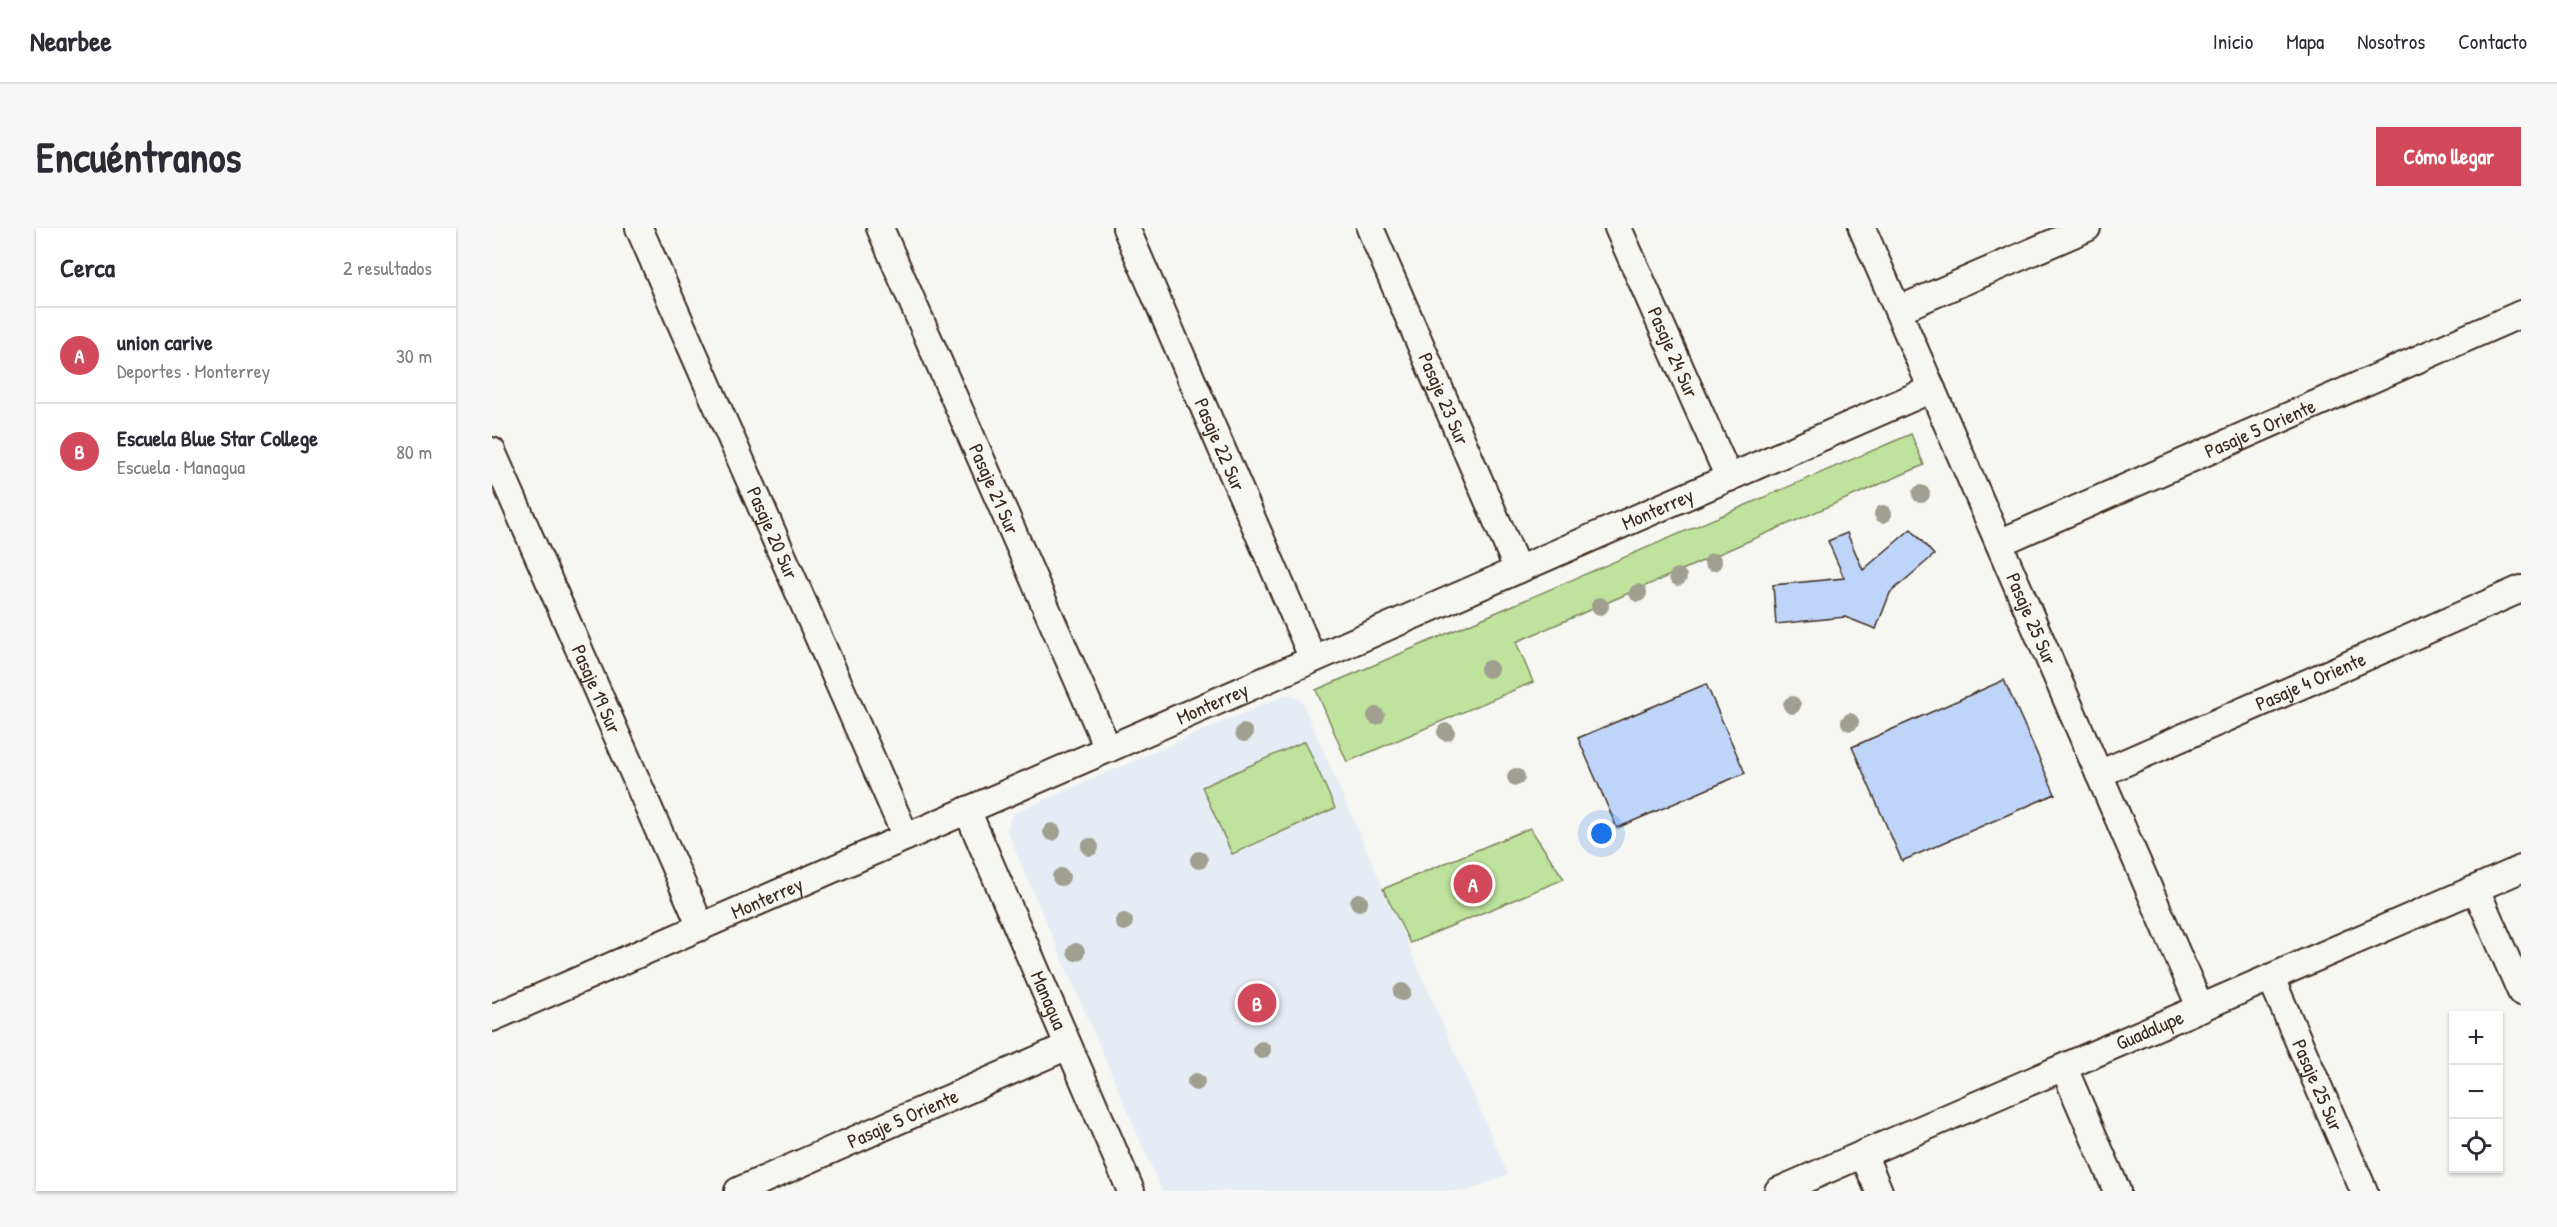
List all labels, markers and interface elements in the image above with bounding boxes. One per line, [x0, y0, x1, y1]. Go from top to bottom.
text: Nearbee [30, 22, 112, 60]
text: Inicio [2213, 27, 2253, 56]
text: Mapa [2286, 27, 2324, 56]
text: Nosotros [2357, 27, 2425, 56]
text: Contacto [2458, 27, 2527, 56]
button: Cómo llegar [2376, 127, 2521, 186]
text: Encuéntranos [36, 128, 242, 185]
text: Cerca [60, 250, 115, 285]
text: 2 resultados [343, 254, 432, 281]
street label: Pasaje 24 Sur [1642, 302, 1706, 402]
text: union carive [117, 327, 213, 357]
text: A [75, 342, 84, 369]
text: 30 m [396, 342, 432, 369]
street label: Pasaje 23 Sur [1412, 348, 1476, 449]
text: Deportes · Monterrey [117, 357, 270, 384]
street label: Pasaje 5 Oriente [2200, 392, 2320, 464]
street label: Pasaje 22 Sur [1188, 394, 1253, 495]
text: Escuela Blue Star College [117, 423, 318, 453]
text: B [74, 438, 85, 465]
text: 80 m [396, 438, 432, 465]
street label: Pasaje 21 Sur [963, 439, 1027, 539]
text: Escuela · Managua [117, 453, 245, 480]
street label: Monterrey [1617, 481, 1698, 536]
street label: Pasaje 20 Sur [741, 482, 805, 583]
street label: Pasaje 25 Sur [2000, 568, 2064, 669]
street label: Pasaje 19 Sur [566, 640, 628, 738]
street label: Pasaje 4 Oriente [2251, 645, 2370, 717]
street label: Monterrey [1172, 675, 1252, 730]
your location [1587, 819, 1616, 848]
pin: A [1454, 862, 1492, 906]
street label: Monterrey [727, 870, 807, 925]
street label: Managua [1025, 966, 1074, 1034]
pin: B [1238, 980, 1276, 1026]
street label: Guadalupe [2111, 1003, 2187, 1056]
map controls [2449, 1011, 2503, 1173]
button: + [2449, 1011, 2503, 1065]
street label: Pasaje 25 Sur [2286, 1035, 2350, 1135]
button: − [2449, 1065, 2503, 1119]
street label: Pasaje 5 Oriente [843, 1082, 962, 1154]
button: locate [2449, 1119, 2503, 1173]

